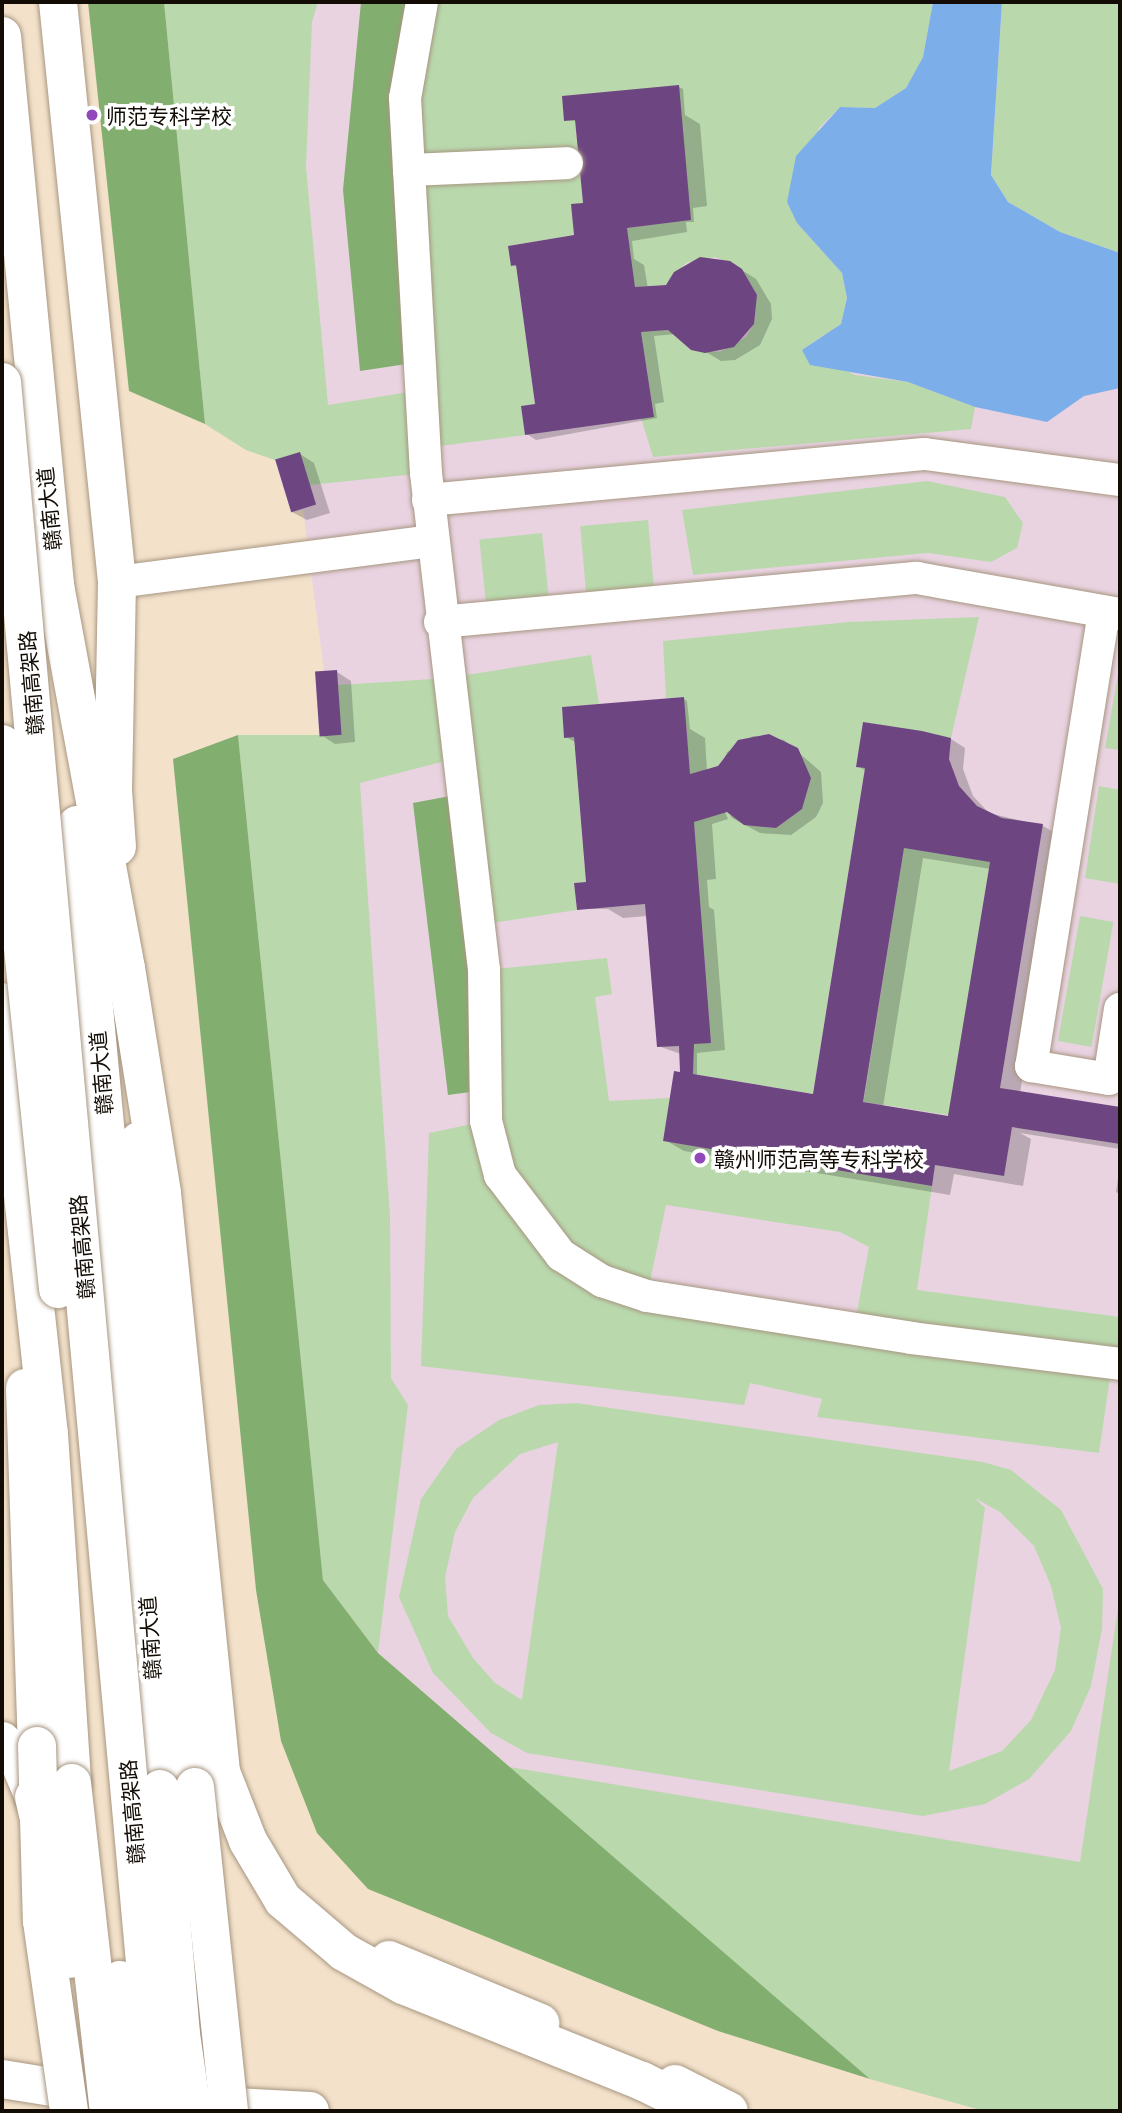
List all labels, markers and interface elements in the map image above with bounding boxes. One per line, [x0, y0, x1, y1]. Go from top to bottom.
place label: 师范专科学校 [106, 102, 232, 128]
marker: 师范专科学校 [84, 107, 100, 123]
street label: 赣南大道 [31, 466, 65, 552]
street label: 赣南高架路 [13, 630, 47, 736]
street label: 赣南大道 [84, 1030, 116, 1116]
place label: 赣州师范高等专科学校 [714, 1145, 924, 1171]
marker: 赣州师范高等专科学校 [692, 1150, 708, 1166]
street label: 赣南高架路 [64, 1194, 98, 1300]
street label: 赣南大道 [134, 1595, 164, 1681]
street label: 赣南高架路 [114, 1759, 148, 1865]

